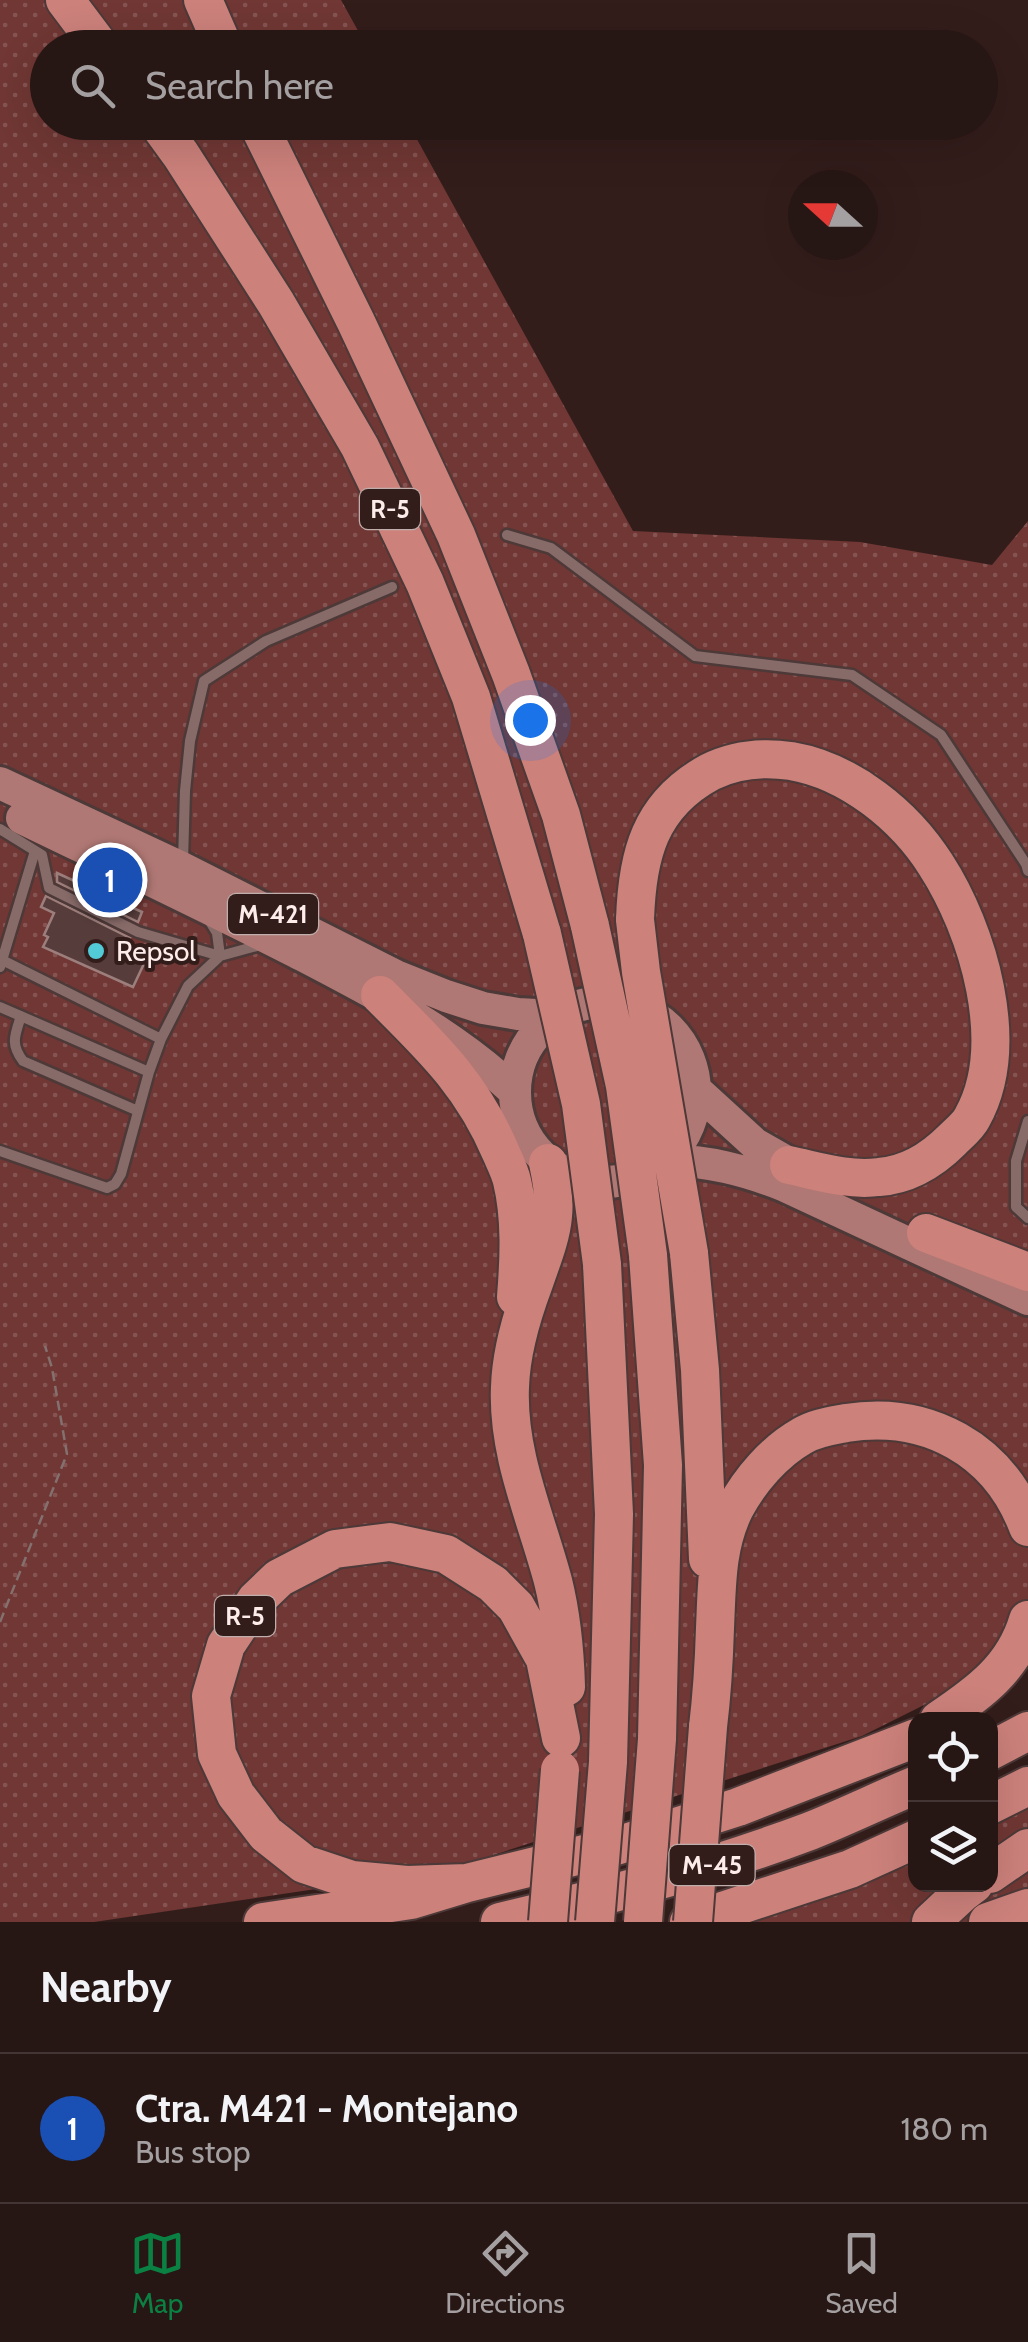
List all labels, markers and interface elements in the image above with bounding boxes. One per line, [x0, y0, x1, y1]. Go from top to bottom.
search box [30, 30, 998, 140]
icon: search [65, 58, 120, 113]
text: Search here [145, 62, 334, 109]
north arrow [788, 170, 878, 260]
road number: R-5 [360, 489, 420, 529]
your location [505, 695, 556, 746]
pin: 1 [78, 842, 142, 918]
road number: M-421 [228, 894, 318, 934]
place label: Repsol [116, 934, 196, 968]
marker: Repsol [85, 940, 107, 962]
road number: R-5 [215, 1596, 275, 1636]
map controls [908, 1712, 998, 1892]
button: locate [908, 1712, 998, 1802]
button: layers [908, 1802, 998, 1892]
road number: M-45 [670, 1845, 754, 1885]
text: Nearby [40, 1961, 172, 2013]
text: Ctra. M421 - Montejano [135, 2085, 518, 2132]
text: 1 [67, 2109, 78, 2148]
text: 180 m [901, 2109, 988, 2148]
text: Bus stop [135, 2132, 251, 2171]
tab: Map [130, 2226, 185, 2320]
tab: Directions [445, 2226, 565, 2320]
tab: Saved [825, 2226, 898, 2320]

